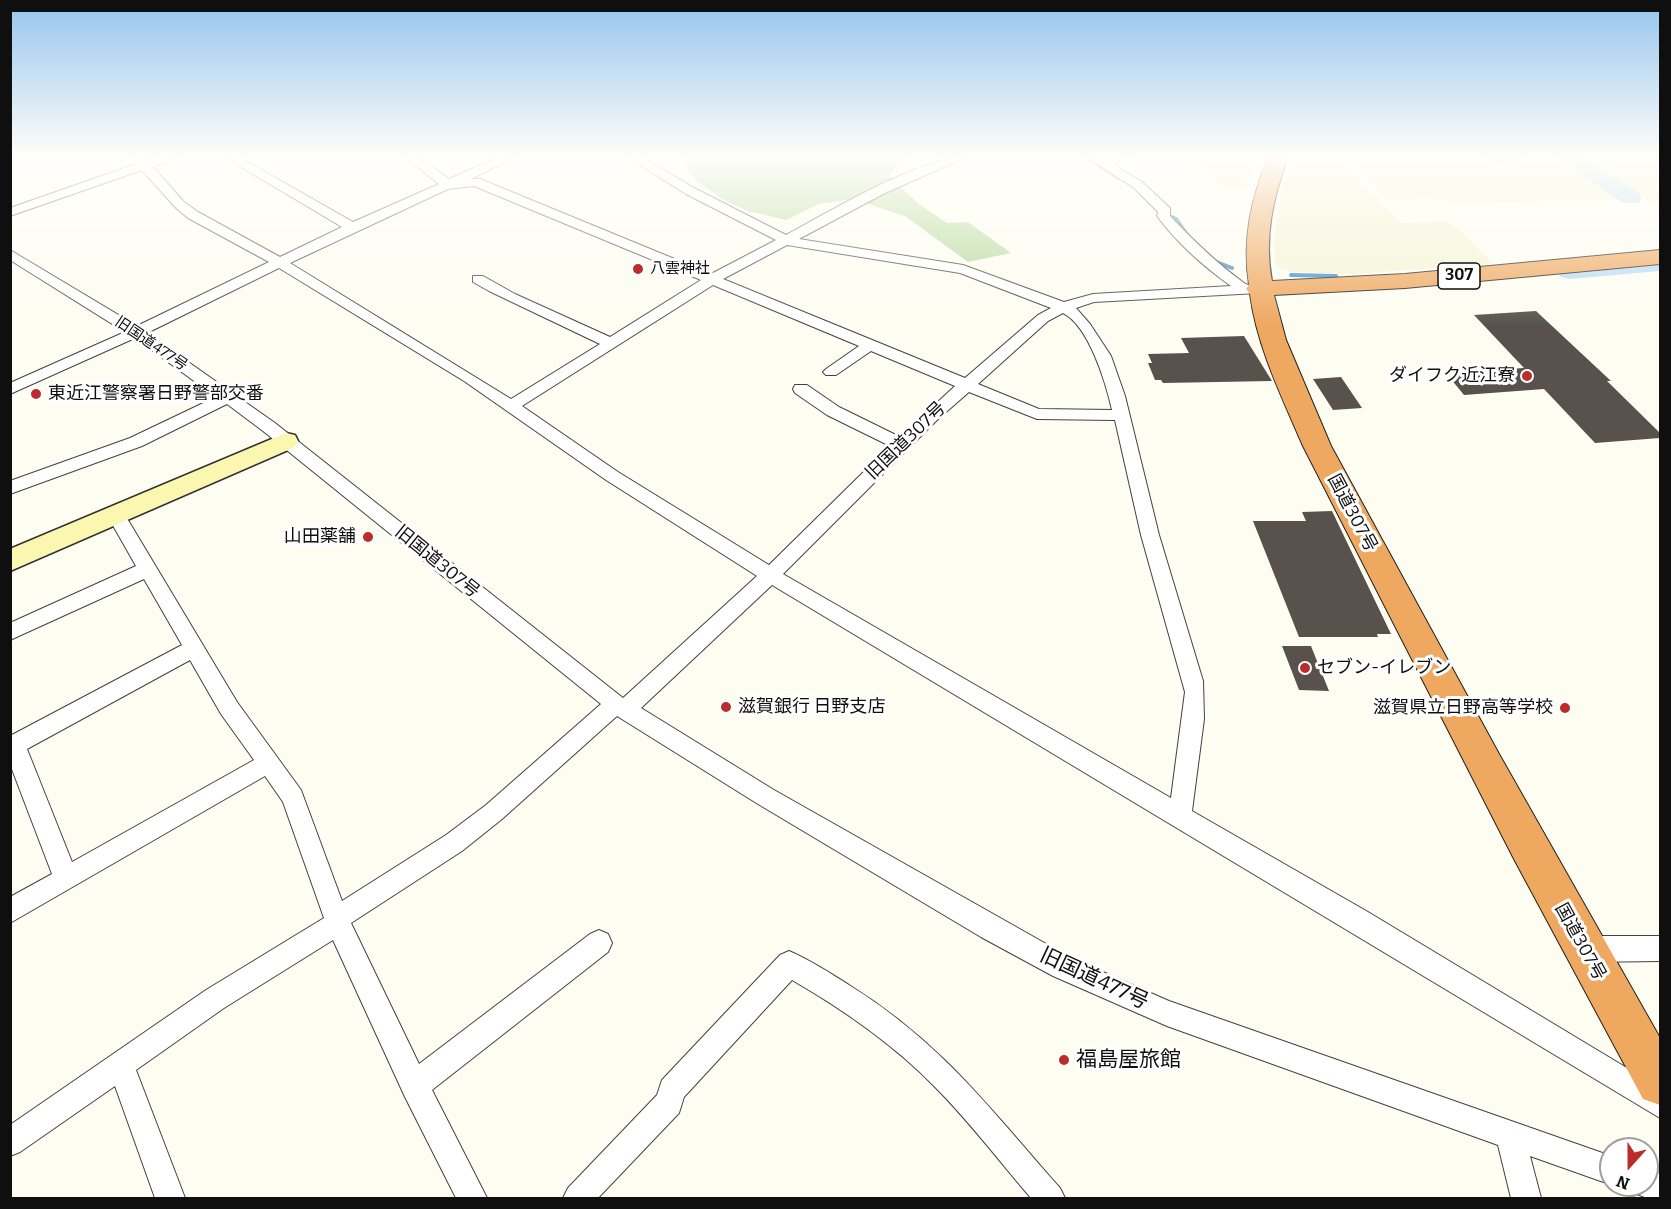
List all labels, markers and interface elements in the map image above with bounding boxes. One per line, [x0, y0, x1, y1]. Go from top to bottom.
place label: 八雲神社 [650, 260, 710, 278]
marker: 八雲神社 [631, 262, 645, 276]
road number: 307 [1438, 263, 1480, 289]
street label: 旧国道477号 [111, 313, 191, 375]
place label: ダイフク近江寮 [1389, 365, 1515, 387]
marker: ダイフク近江寮 [1520, 369, 1534, 383]
place label: 東近江警察署日野警部交番 [48, 383, 264, 405]
marker: 東近江警察署日野警部交番 [29, 387, 43, 401]
street label: 旧国道307号 [862, 398, 950, 484]
street label: 国道307号 [1323, 470, 1381, 556]
street label: 旧国道307号 [390, 521, 484, 603]
place label: 山田薬舗 [284, 526, 356, 548]
marker: 山田薬舗 [361, 530, 375, 544]
place label: セブン-イレブン [1317, 657, 1451, 679]
marker: セブン-イレブン [1298, 661, 1312, 675]
place label: 滋賀銀行 日野支店 [738, 696, 886, 718]
place label: 滋賀県立日野高等学校 [1373, 697, 1553, 719]
marker: 滋賀銀行 日野支店 [719, 700, 733, 714]
marker: 滋賀県立日野高等学校 [1558, 701, 1572, 715]
street label: 国道307号 [1550, 900, 1610, 984]
street label: 旧国道477号 [1036, 943, 1152, 1015]
place label: 福島屋旅館 [1076, 1047, 1181, 1073]
marker: 福島屋旅館 [1057, 1053, 1071, 1067]
north arrow [1599, 1137, 1659, 1197]
text: N [1614, 1171, 1632, 1193]

